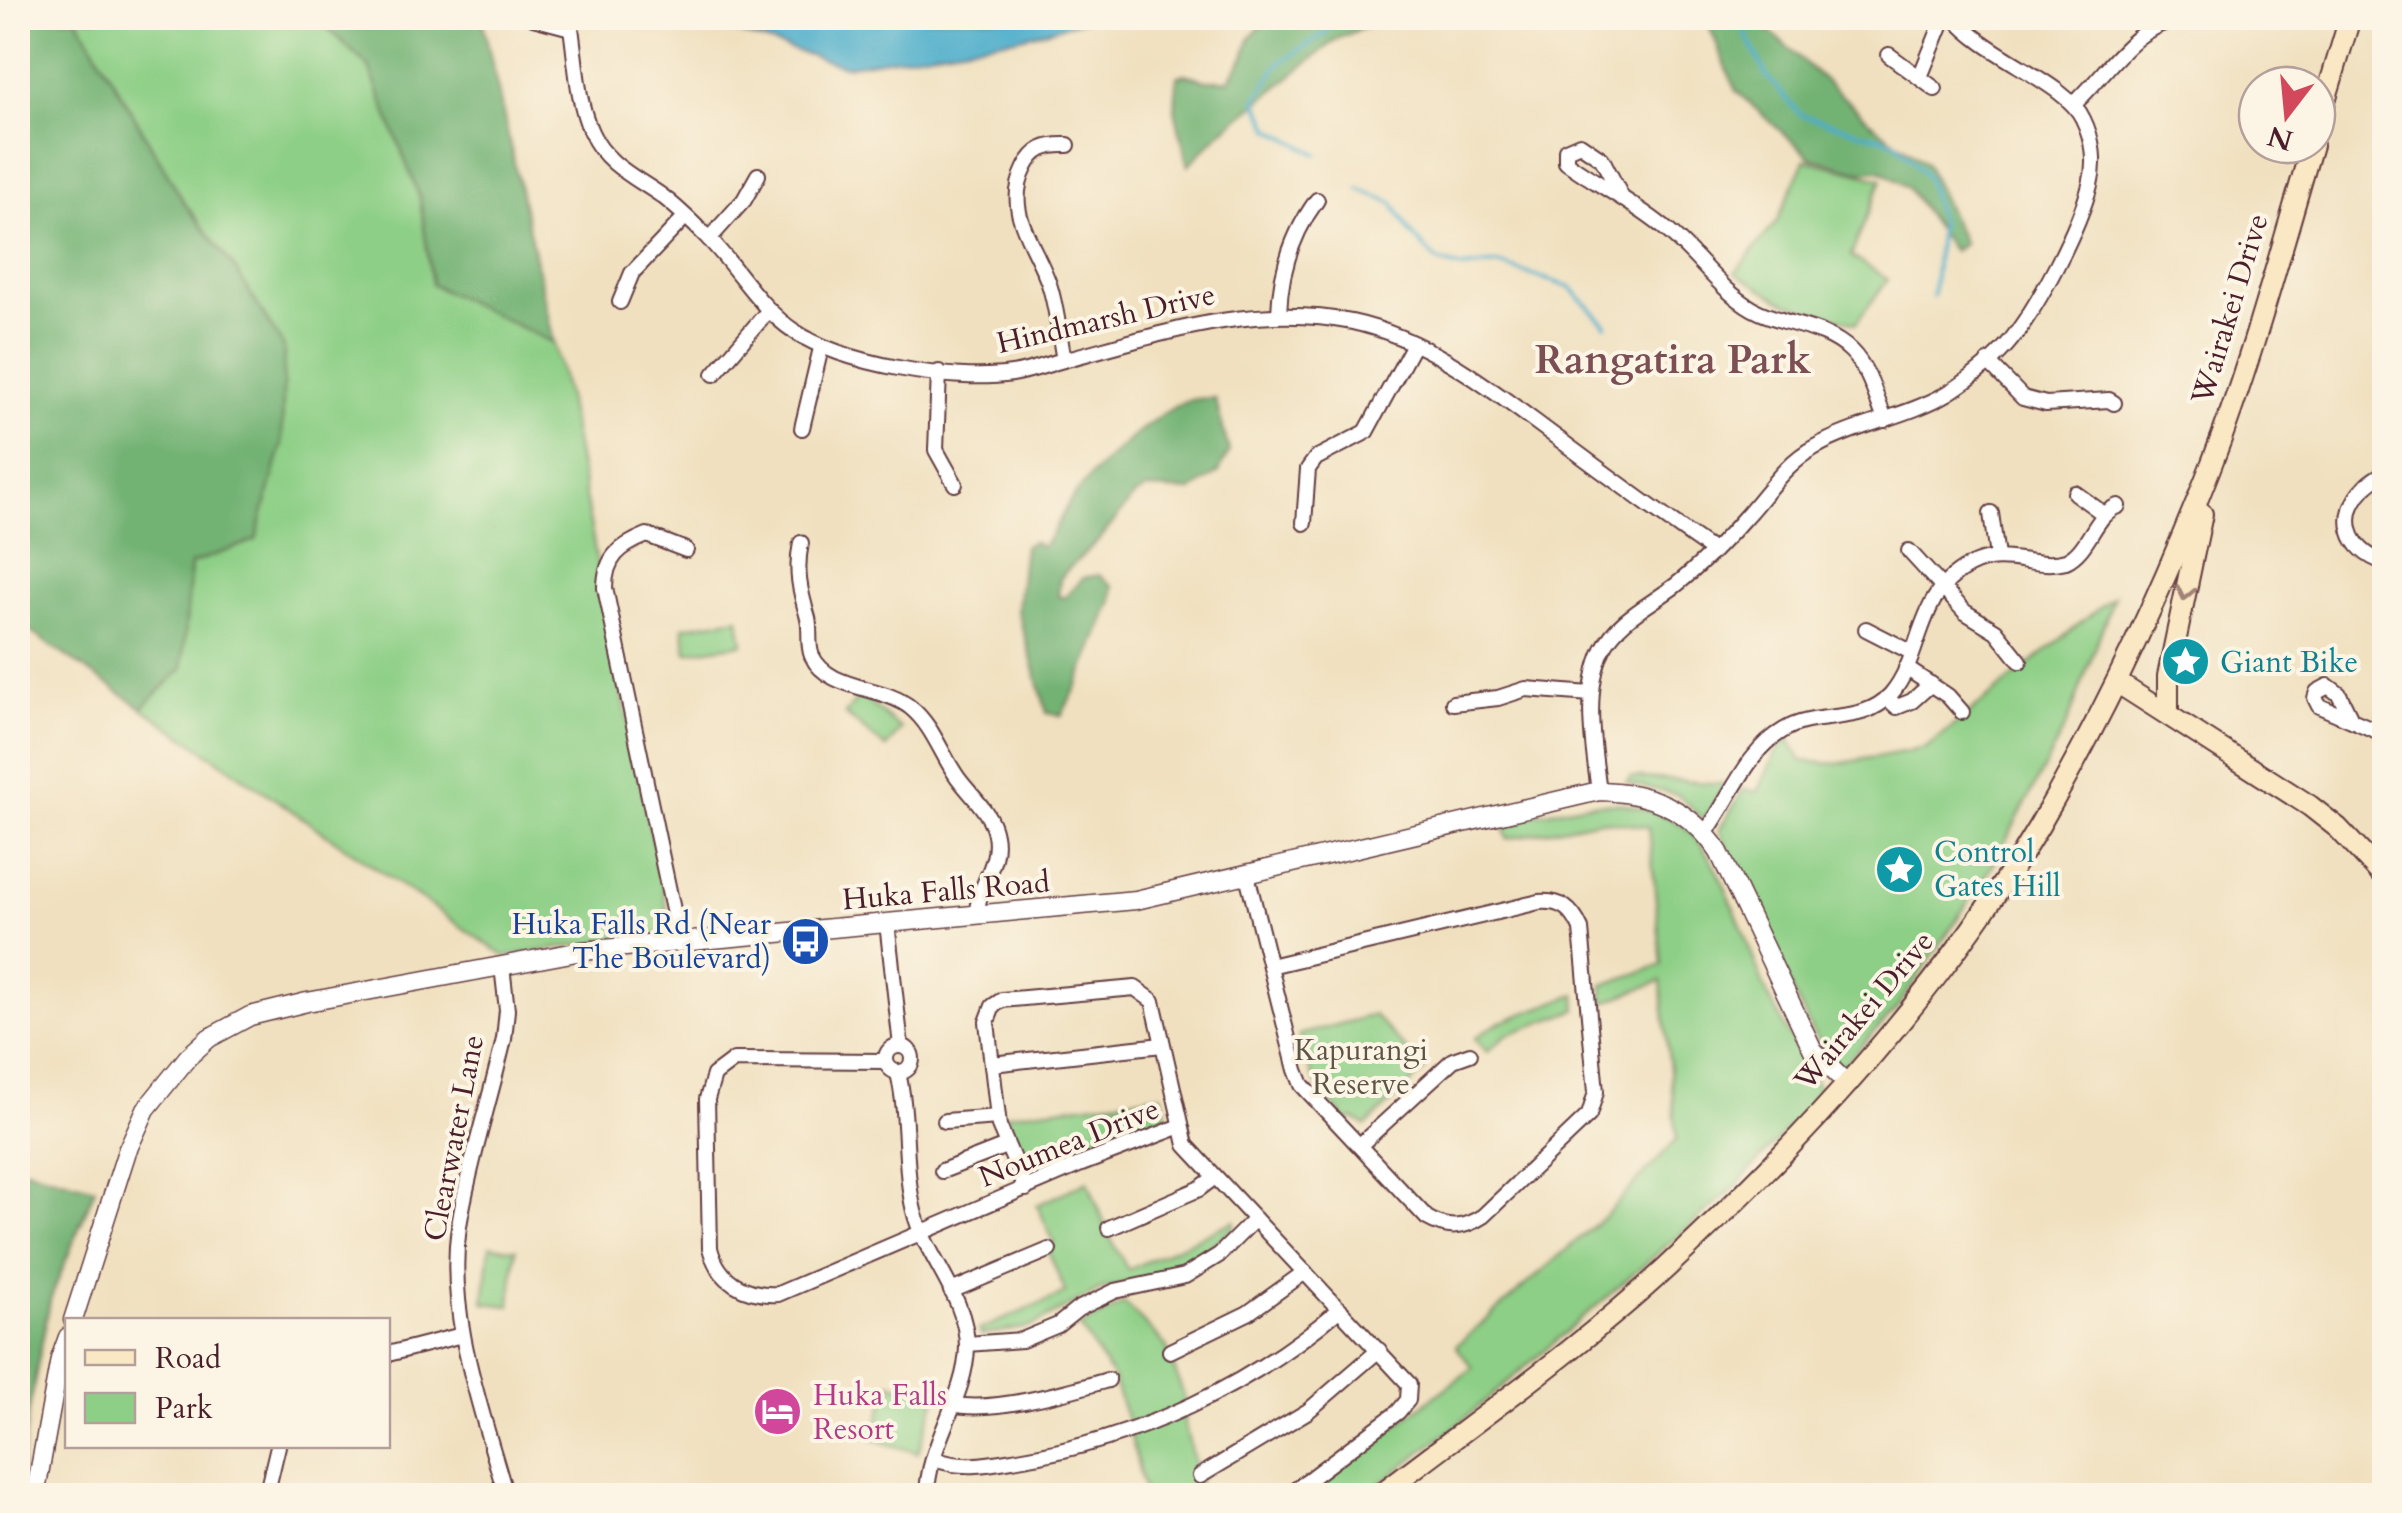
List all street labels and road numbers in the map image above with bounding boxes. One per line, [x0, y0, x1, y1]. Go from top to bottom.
street label: Wairakei Drive [2181, 209, 2278, 410]
street label: Hindmarsh Drive [993, 274, 1219, 364]
street label: Huka Falls Road [841, 862, 1051, 920]
street label: Wairakei Drive [1784, 922, 1943, 1100]
street label: Clearwater Lane [414, 1032, 494, 1244]
street label: Noumea Drive [973, 1088, 1165, 1198]

